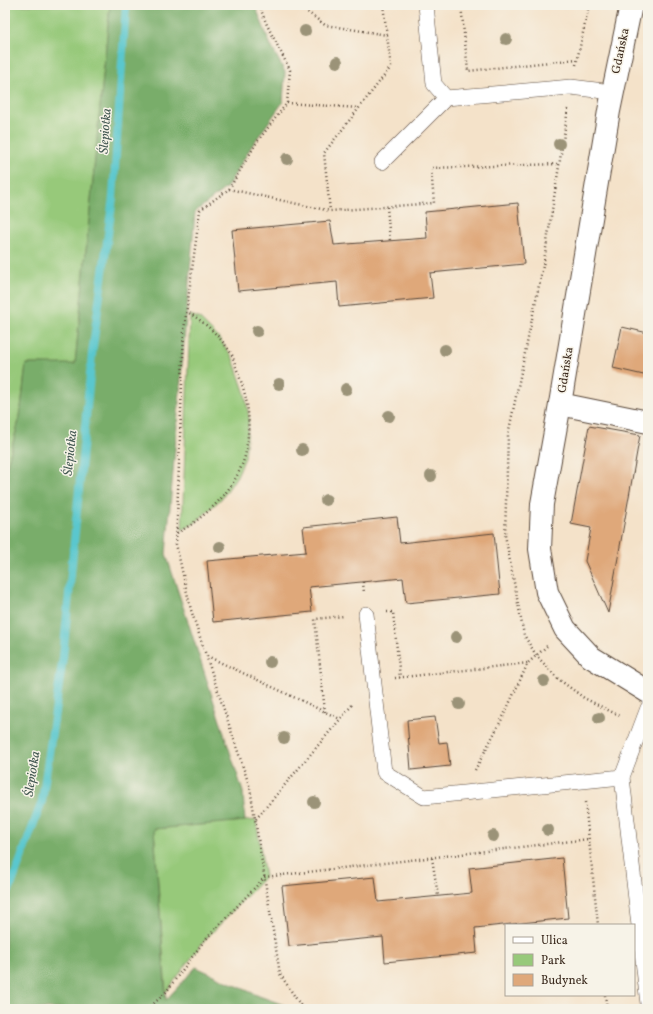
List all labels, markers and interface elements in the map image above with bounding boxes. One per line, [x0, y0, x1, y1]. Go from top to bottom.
street label: Gdańska [608, 27, 634, 75]
water label: Ślepiotka [95, 108, 117, 154]
street label: Gdańska [554, 346, 578, 394]
water label: Ślepiotka [60, 429, 82, 477]
water label: Ślepiotka [21, 750, 45, 798]
legend [505, 924, 635, 996]
text: Ulica [541, 933, 568, 949]
text: Park [541, 953, 566, 969]
text: Budynek [541, 973, 588, 989]

